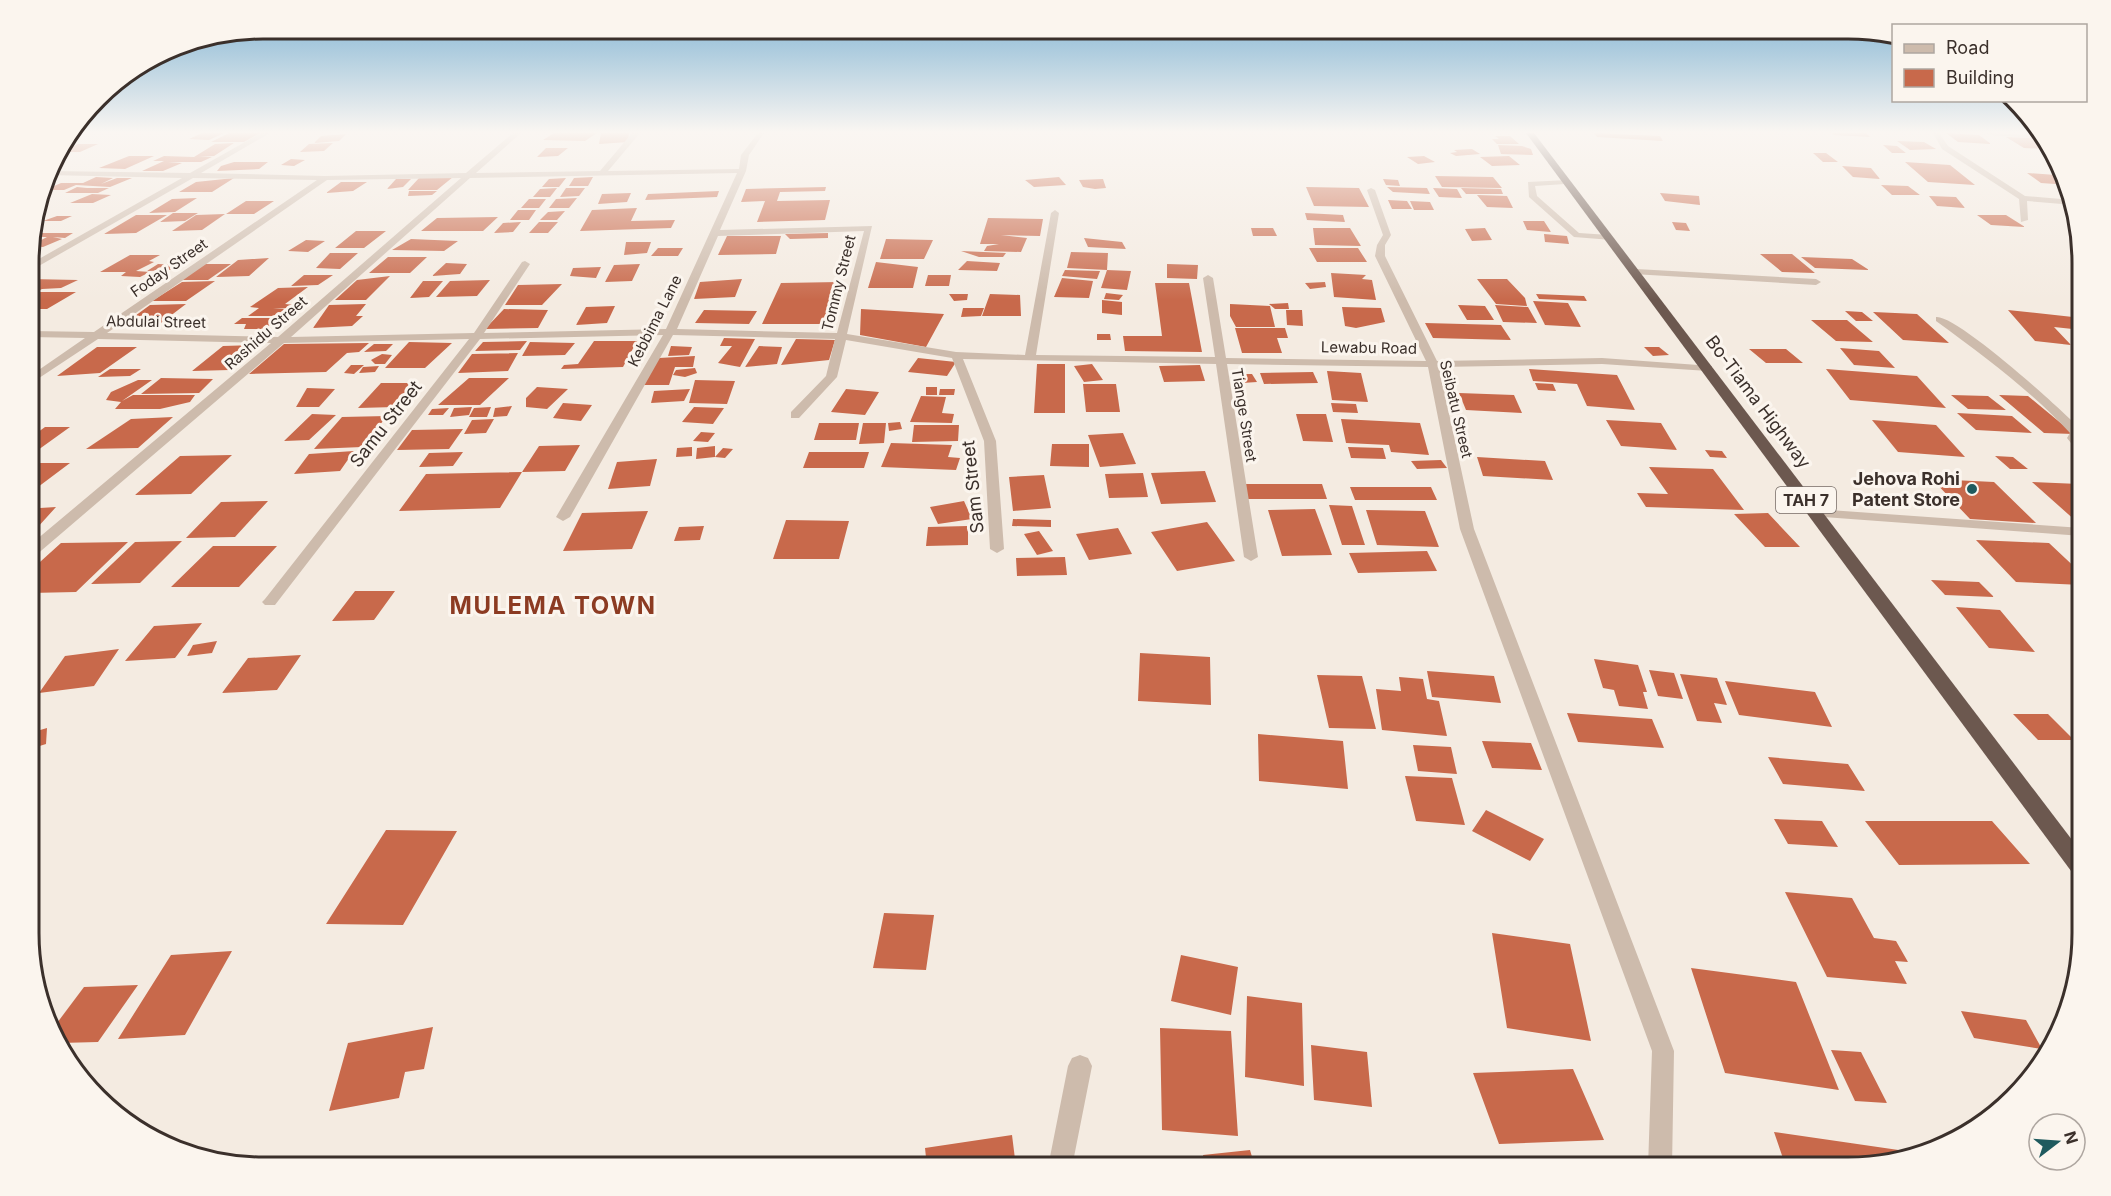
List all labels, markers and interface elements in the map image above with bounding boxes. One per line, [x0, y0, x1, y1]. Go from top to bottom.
legend [1892, 24, 2087, 102]
text: Road [1946, 37, 1989, 58]
text: Building [1946, 67, 2014, 88]
street label: Tommy Street [817, 233, 860, 333]
street label: Foday Street [127, 234, 211, 301]
street label: Kebbima Lane [623, 272, 686, 370]
street label: Rashidu Street [221, 292, 311, 374]
street label: Abdulai Street [106, 311, 206, 332]
street label: Bo-Tiama Highway [1702, 331, 1815, 472]
street label: Lewabu Road [1321, 337, 1417, 358]
street label: Seibatu Street [1436, 358, 1477, 460]
street label: Tiange Street [1228, 366, 1261, 463]
street label: Samu Street [345, 376, 426, 471]
street label: Sam Street [957, 439, 988, 535]
place label: Jehova Rohi Patent Store [1852, 468, 1960, 510]
marker: Jehova Rohi Patent Store [1965, 482, 1979, 496]
road number: TAH 7 [1776, 487, 1836, 513]
district label: MULEMA TOWN [450, 591, 656, 620]
north arrow [2027, 1112, 2087, 1172]
text: N [2060, 1129, 2083, 1146]

